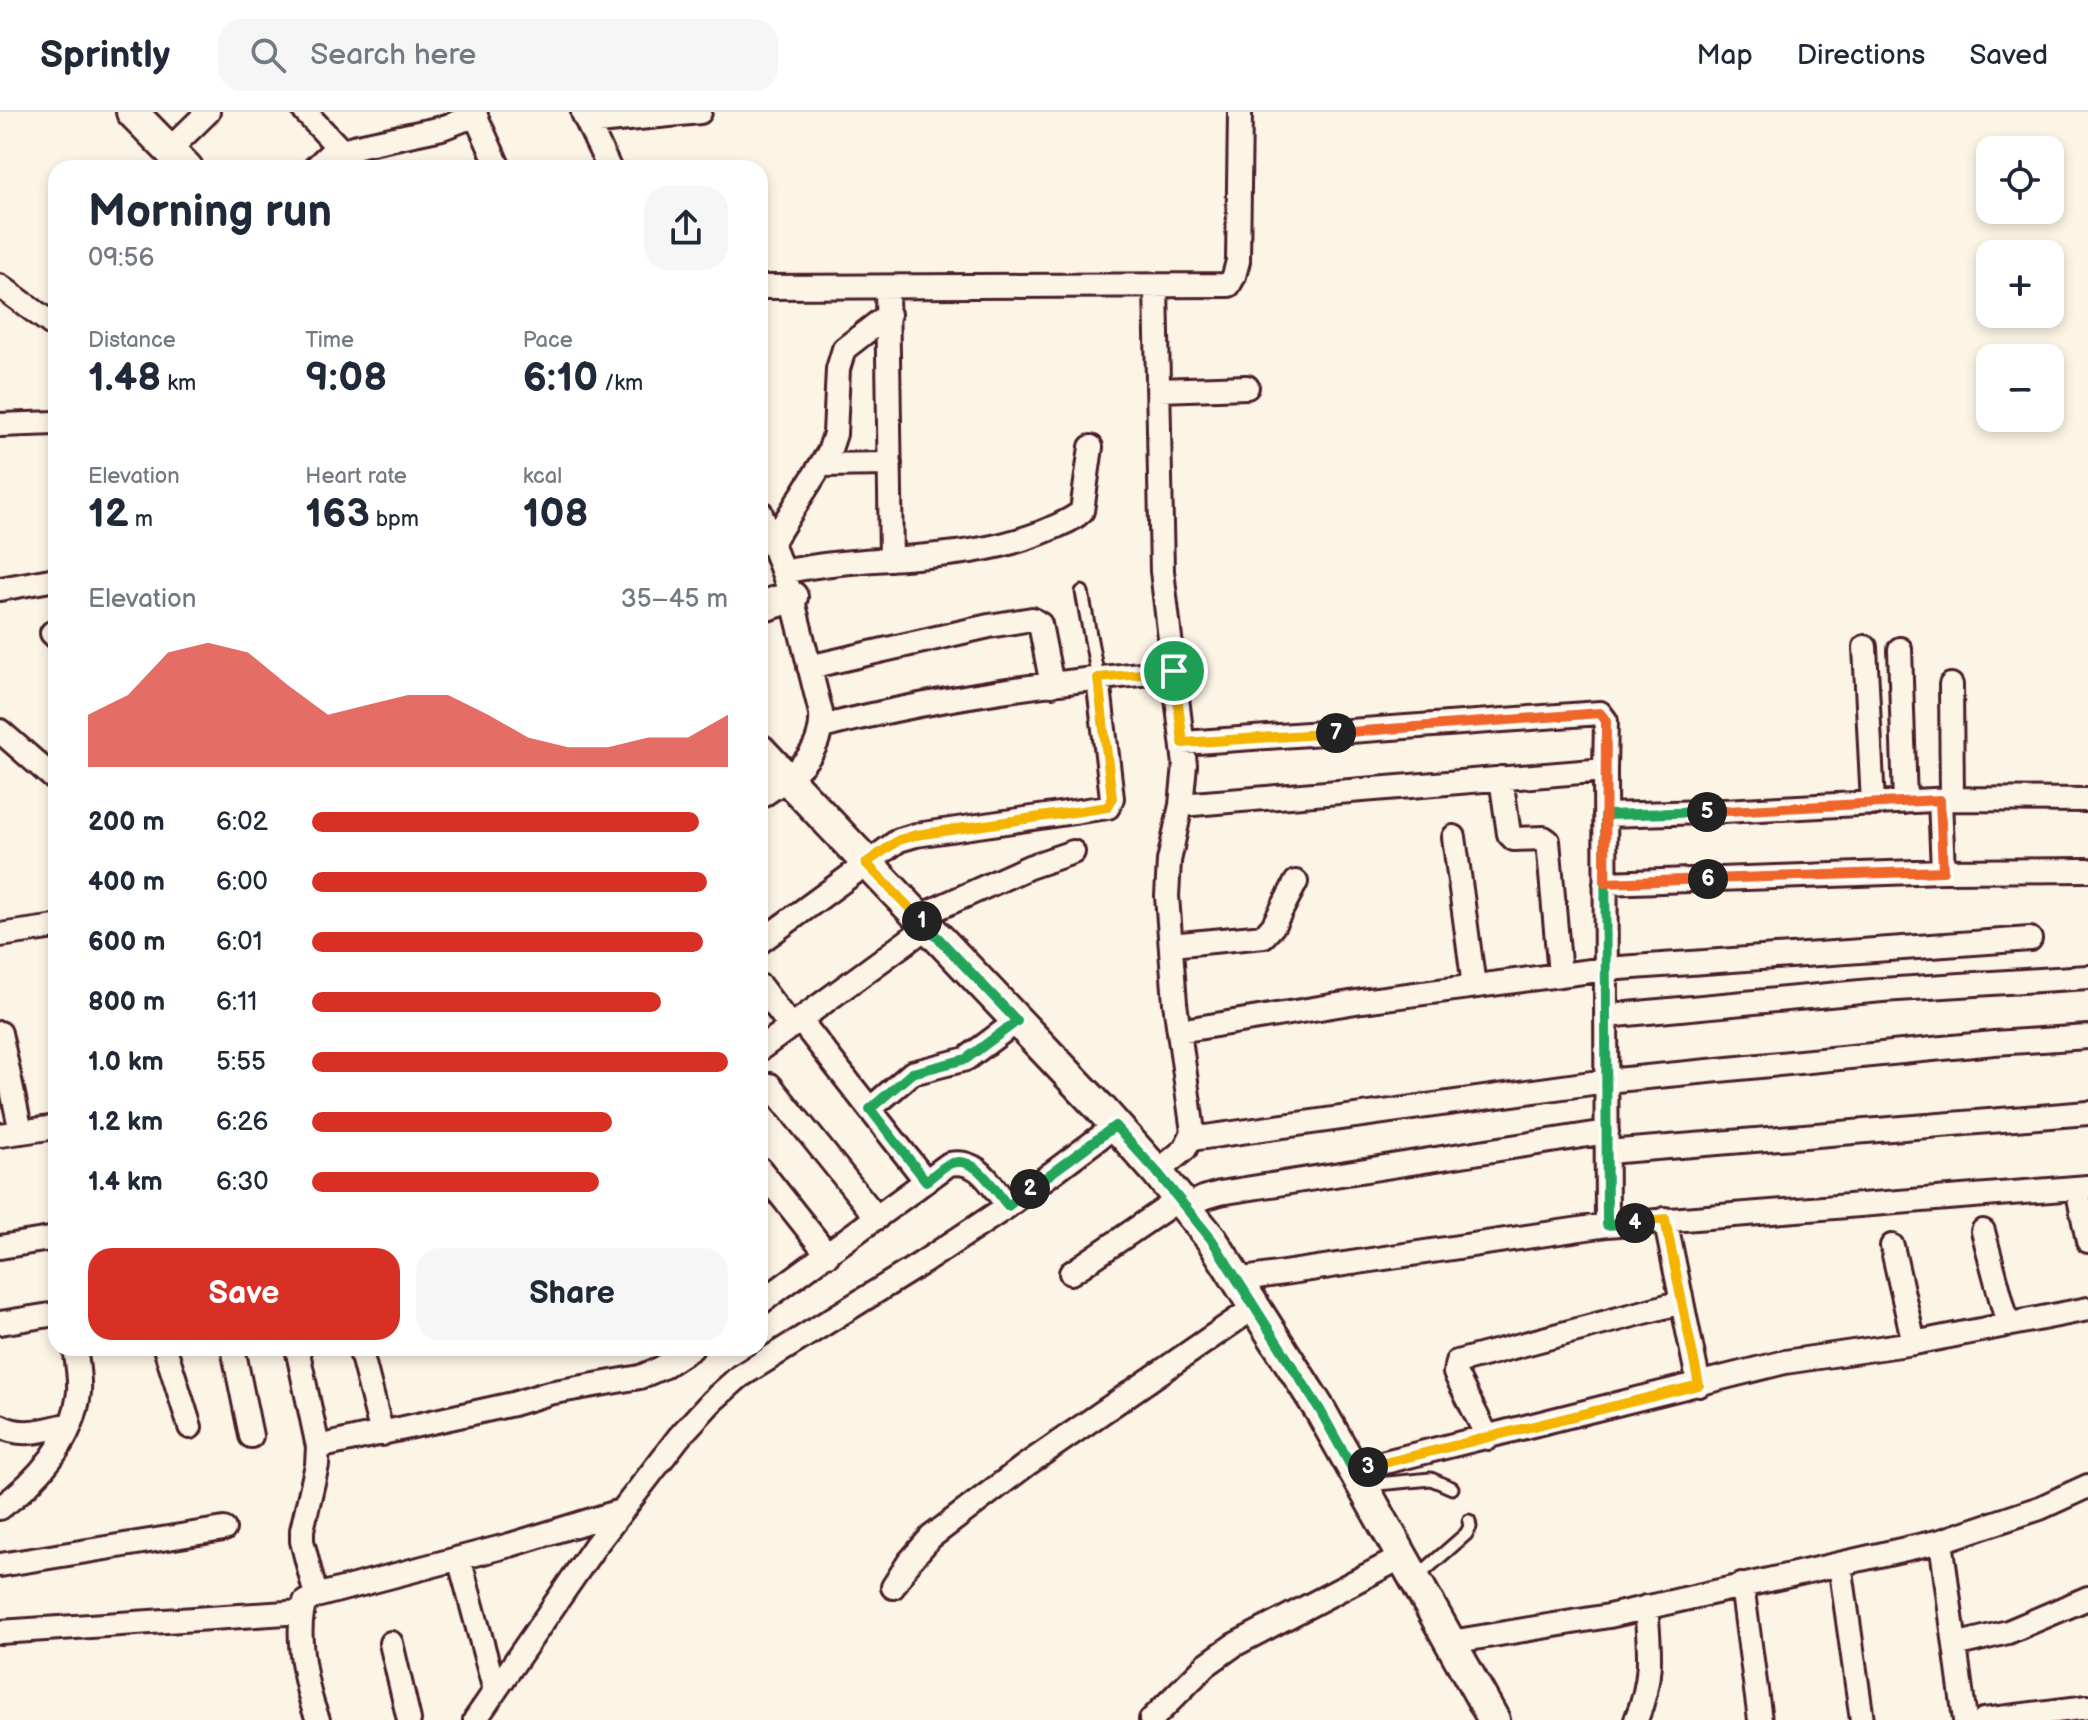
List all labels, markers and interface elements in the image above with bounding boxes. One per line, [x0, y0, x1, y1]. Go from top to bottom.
search box [218, 19, 778, 91]
text: Sprintly [40, 33, 170, 78]
icon: search [246, 33, 290, 77]
text: Search here [310, 37, 476, 73]
text: Map [1696, 39, 1753, 72]
text: Directions [1797, 39, 1925, 72]
text: Saved [1969, 39, 2048, 72]
map controls [1976, 136, 2064, 432]
button: locate [1976, 136, 2064, 224]
text: Morning run [88, 186, 332, 239]
button: share [644, 186, 728, 270]
button: + [1976, 240, 2064, 328]
text: 09:56 [88, 243, 154, 274]
text: Distance [88, 327, 176, 354]
text: Time [305, 327, 354, 354]
text: Pace [523, 327, 573, 354]
button: − [1976, 344, 2064, 432]
text: 1.48 [88, 354, 161, 402]
text: 9:08 [305, 354, 387, 402]
text: 6:10 [523, 354, 598, 402]
text: km [161, 370, 196, 397]
text: /km [598, 370, 643, 397]
text: Elevation [88, 463, 180, 490]
text: Heart rate [305, 463, 407, 490]
text: kcal [523, 463, 562, 490]
text: 12 [88, 490, 129, 538]
text: 163 [305, 490, 370, 538]
text: 108 [523, 490, 588, 538]
text: m [129, 506, 153, 533]
text: bpm [370, 506, 419, 533]
text: Elevation [88, 584, 196, 615]
text: 35–45 m [621, 584, 728, 615]
pin [1140, 637, 1208, 705]
icon: arrive [1152, 649, 1196, 693]
pin: 7 [1316, 713, 1356, 753]
text: 7 [1330, 719, 1342, 746]
pin: 5 [1687, 792, 1727, 832]
text: 5 [1701, 798, 1713, 825]
text: 200 m [88, 807, 165, 838]
text: 6:02 [216, 807, 268, 838]
pin: 6 [1688, 859, 1728, 899]
text: 6 [1701, 865, 1715, 892]
text: 400 m [88, 867, 165, 898]
text: 6:00 [216, 867, 268, 898]
pin: 1 [902, 901, 942, 941]
text: 1 [917, 907, 927, 934]
text: 600 m [88, 927, 165, 958]
text: 6:01 [216, 927, 263, 958]
text: 800 m [88, 987, 165, 1018]
text: 6:11 [216, 987, 257, 1018]
text: 1.0 km [88, 1047, 164, 1078]
text: 5:55 [216, 1047, 266, 1078]
text: 1.2 km [88, 1107, 163, 1138]
text: 6:26 [216, 1107, 268, 1138]
text: 1.4 km [88, 1167, 163, 1198]
text: 6:30 [216, 1167, 268, 1198]
pin: 2 [1010, 1169, 1050, 1209]
text: 2 [1023, 1175, 1037, 1202]
pin: 4 [1615, 1203, 1655, 1243]
text: 4 [1629, 1209, 1641, 1236]
button: Save [88, 1248, 400, 1340]
button: Share [416, 1248, 728, 1340]
pin: 3 [1348, 1447, 1388, 1487]
text: 3 [1362, 1453, 1374, 1480]

